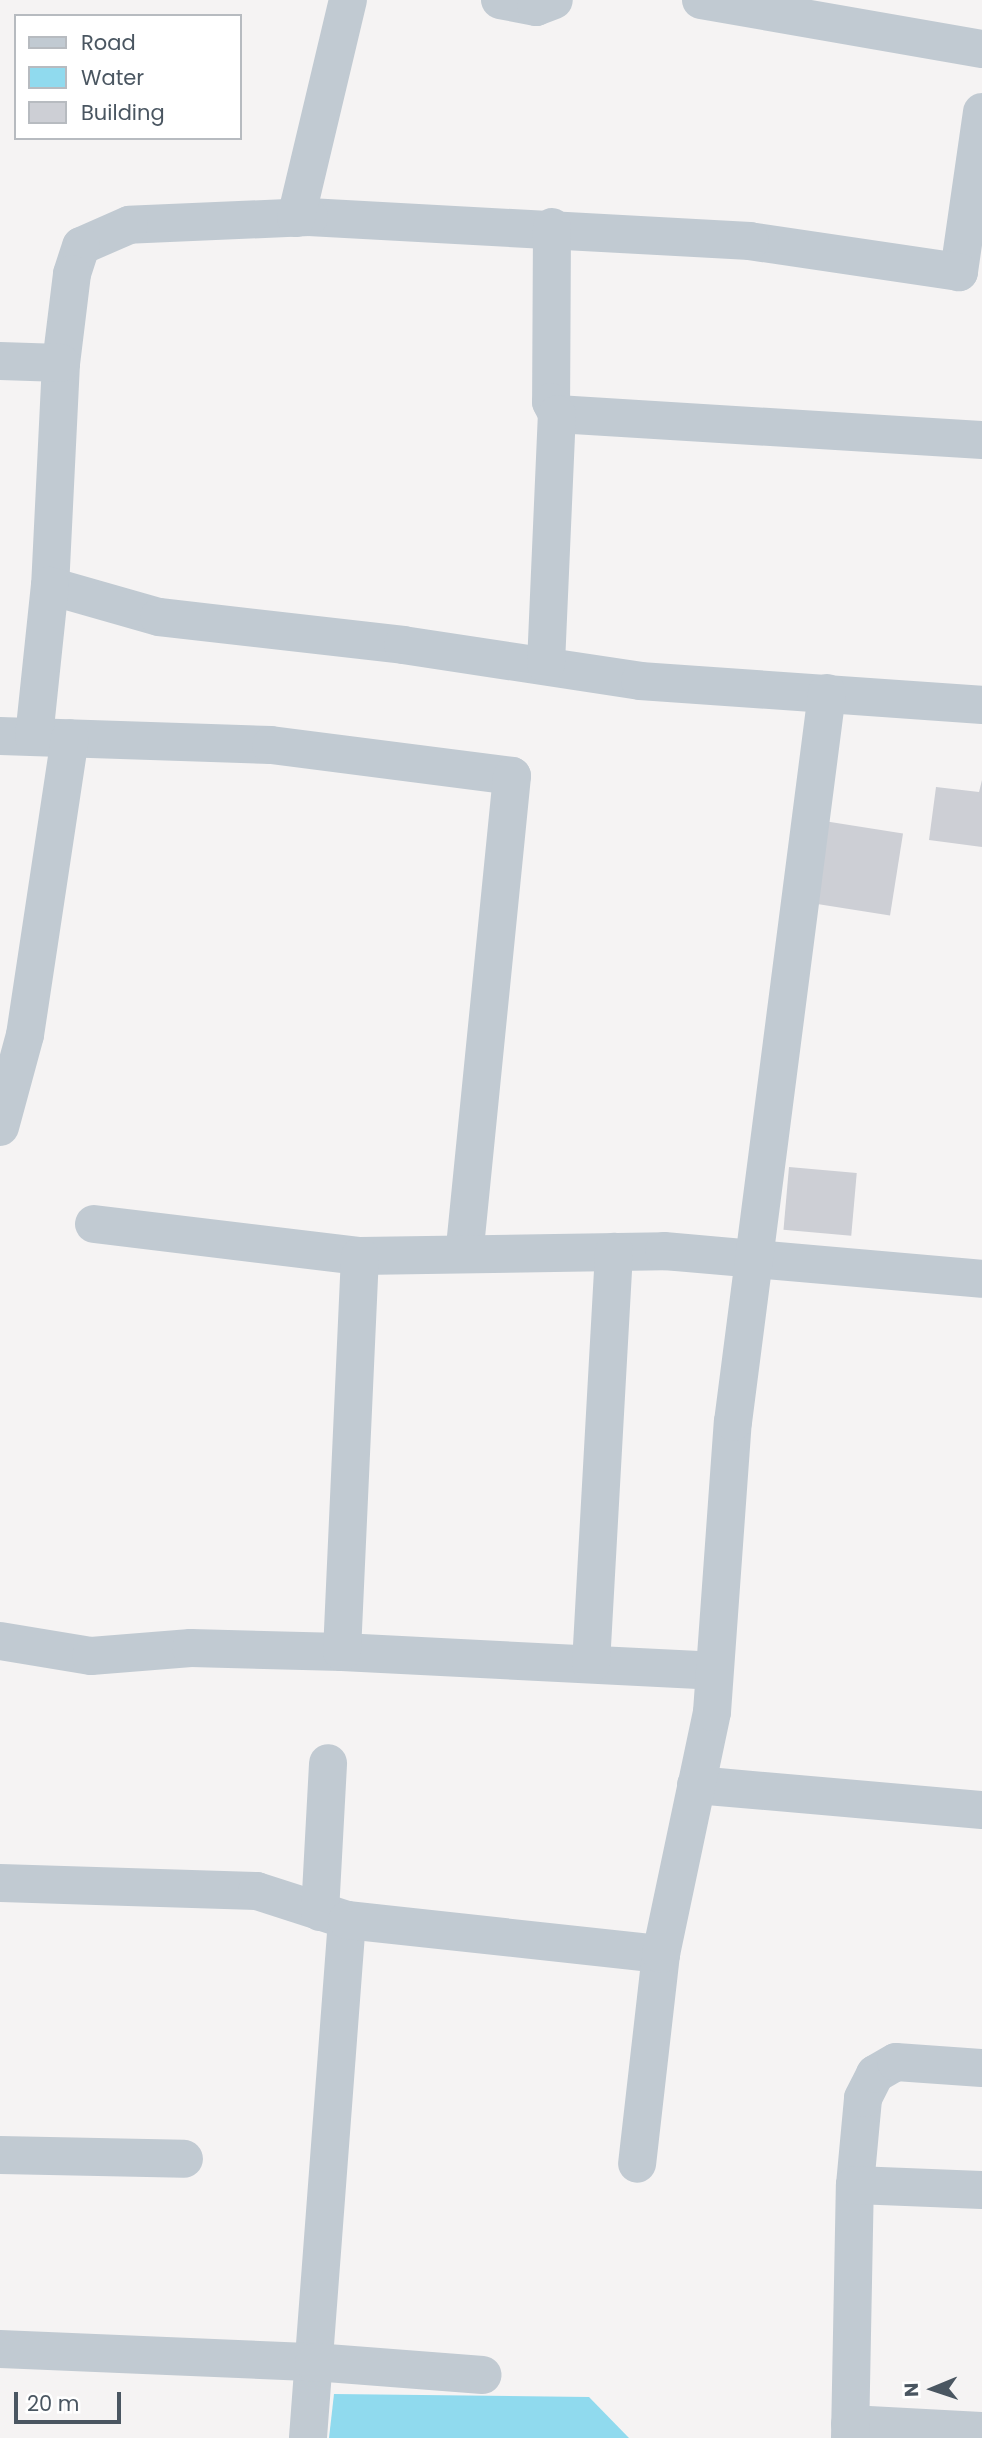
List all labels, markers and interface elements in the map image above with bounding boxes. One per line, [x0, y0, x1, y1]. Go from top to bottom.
legend [14, 14, 242, 140]
text: Road [81, 28, 136, 57]
text: Water [81, 63, 144, 92]
text: Building [81, 98, 165, 127]
north arrow [898, 2354, 968, 2424]
scale bar [18, 2378, 124, 2422]
text: N [898, 2382, 925, 2397]
text: 20 m [27, 2389, 80, 2418]

